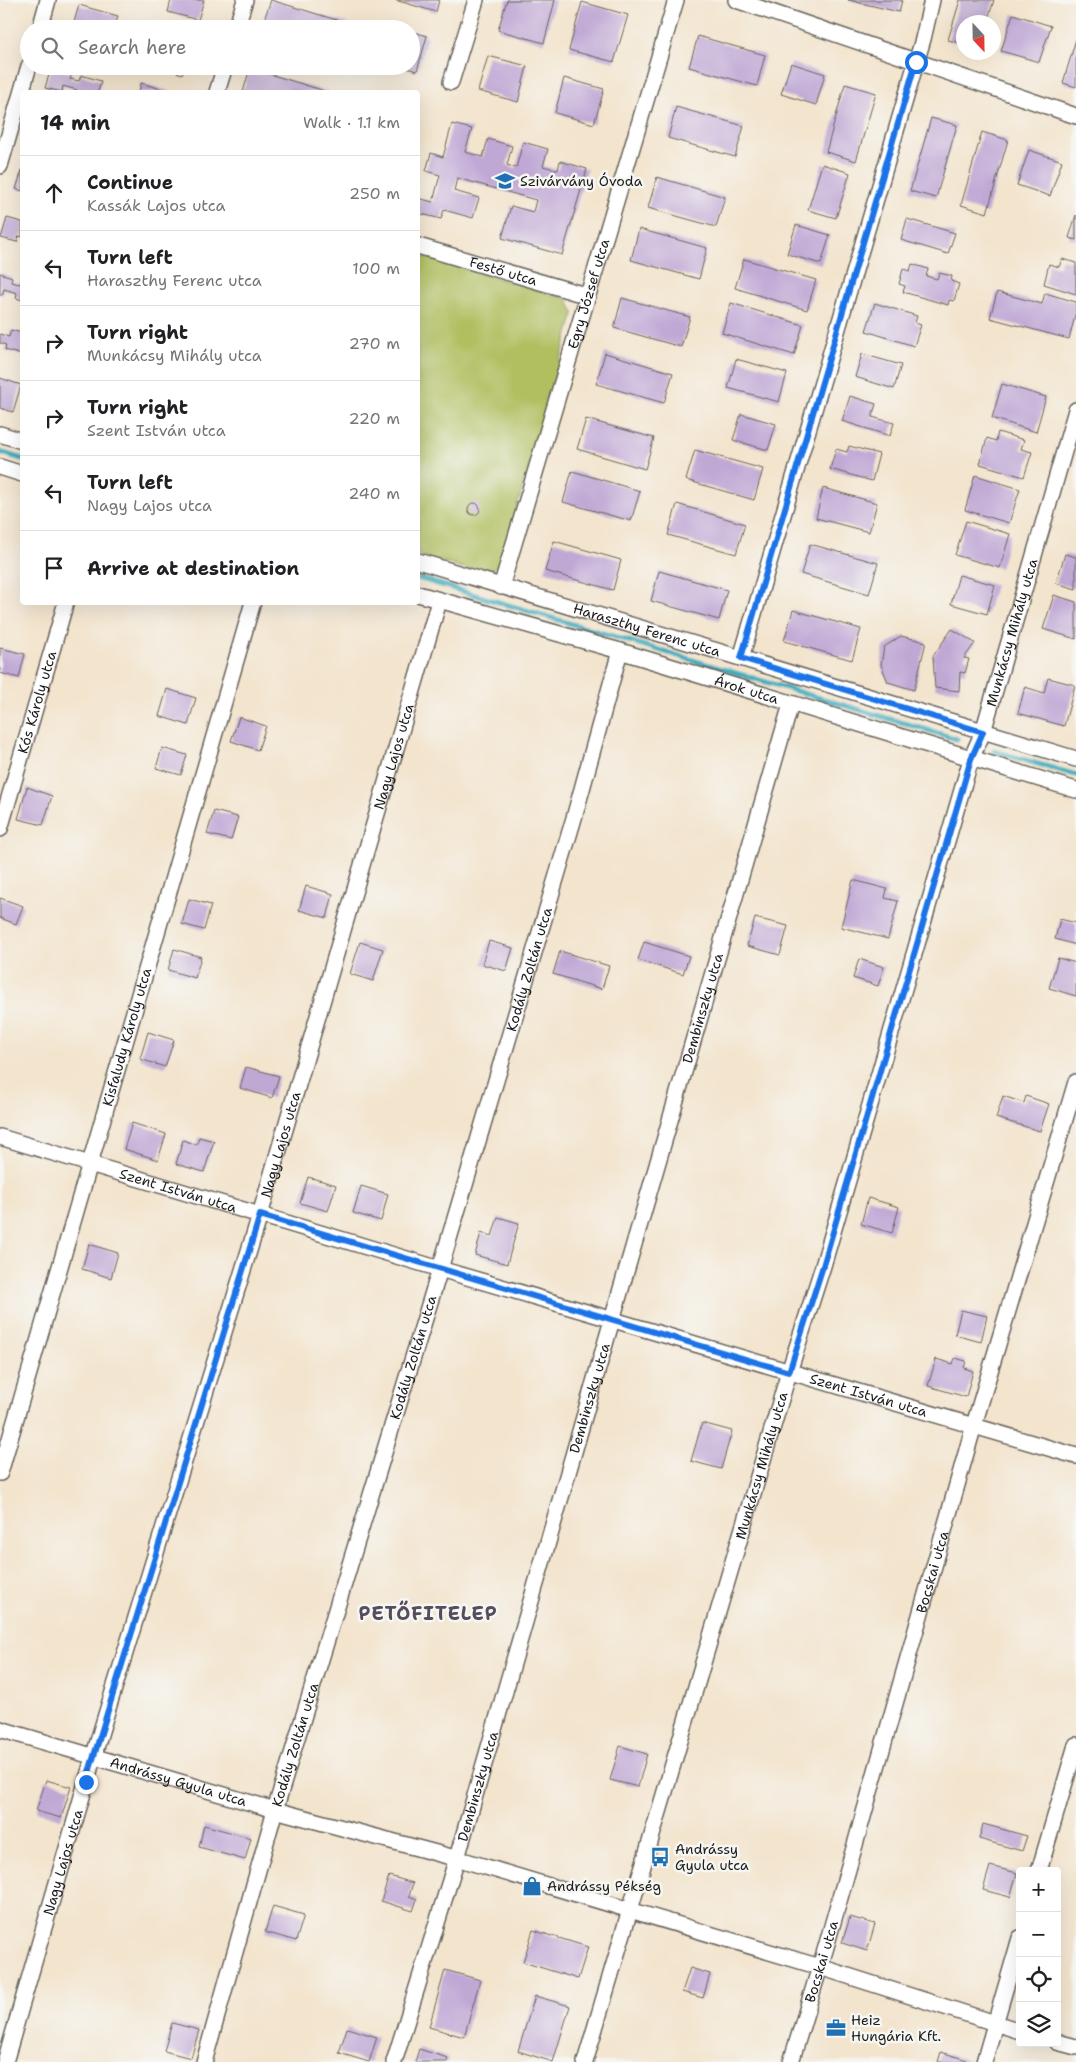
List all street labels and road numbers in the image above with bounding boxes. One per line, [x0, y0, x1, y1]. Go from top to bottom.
street label: Egry József utca [564, 236, 613, 351]
street label: Festő utca [467, 253, 540, 290]
street label: Munkácsy Mihály utca [982, 556, 1042, 709]
street label: Haraszthy Ferenc utca [571, 599, 723, 661]
street label: Kós Károly utca [13, 649, 60, 756]
street label: Árok utca [712, 671, 781, 708]
street label: Nagy Lajos utca [370, 701, 418, 812]
street label: Kodály Zoltán utca [502, 905, 556, 1034]
street label: Dembinszky utca [678, 951, 727, 1065]
street label: Kisfaludy Károly utca [98, 965, 155, 1108]
street label: Nagy Lajos utca [257, 1089, 305, 1200]
street label: Szent István utca [117, 1164, 239, 1217]
street label: Kodály Zoltán utca [386, 1293, 441, 1422]
street label: Dembinszky utca [565, 1341, 614, 1455]
street label: Szent István utca [808, 1369, 930, 1421]
street label: Munkácsy Mihály utca [731, 1389, 792, 1541]
street label: Bocskai utca [912, 1529, 953, 1615]
street label: Kodály Zoltán utca [267, 1680, 322, 1809]
street label: Dembinszky utca [453, 1729, 502, 1844]
street label: Andrássy Gyula utca [108, 1753, 249, 1810]
street label: Nagy Lajos utca [39, 1807, 87, 1917]
street label: Bocskai utca [801, 1918, 842, 2005]

